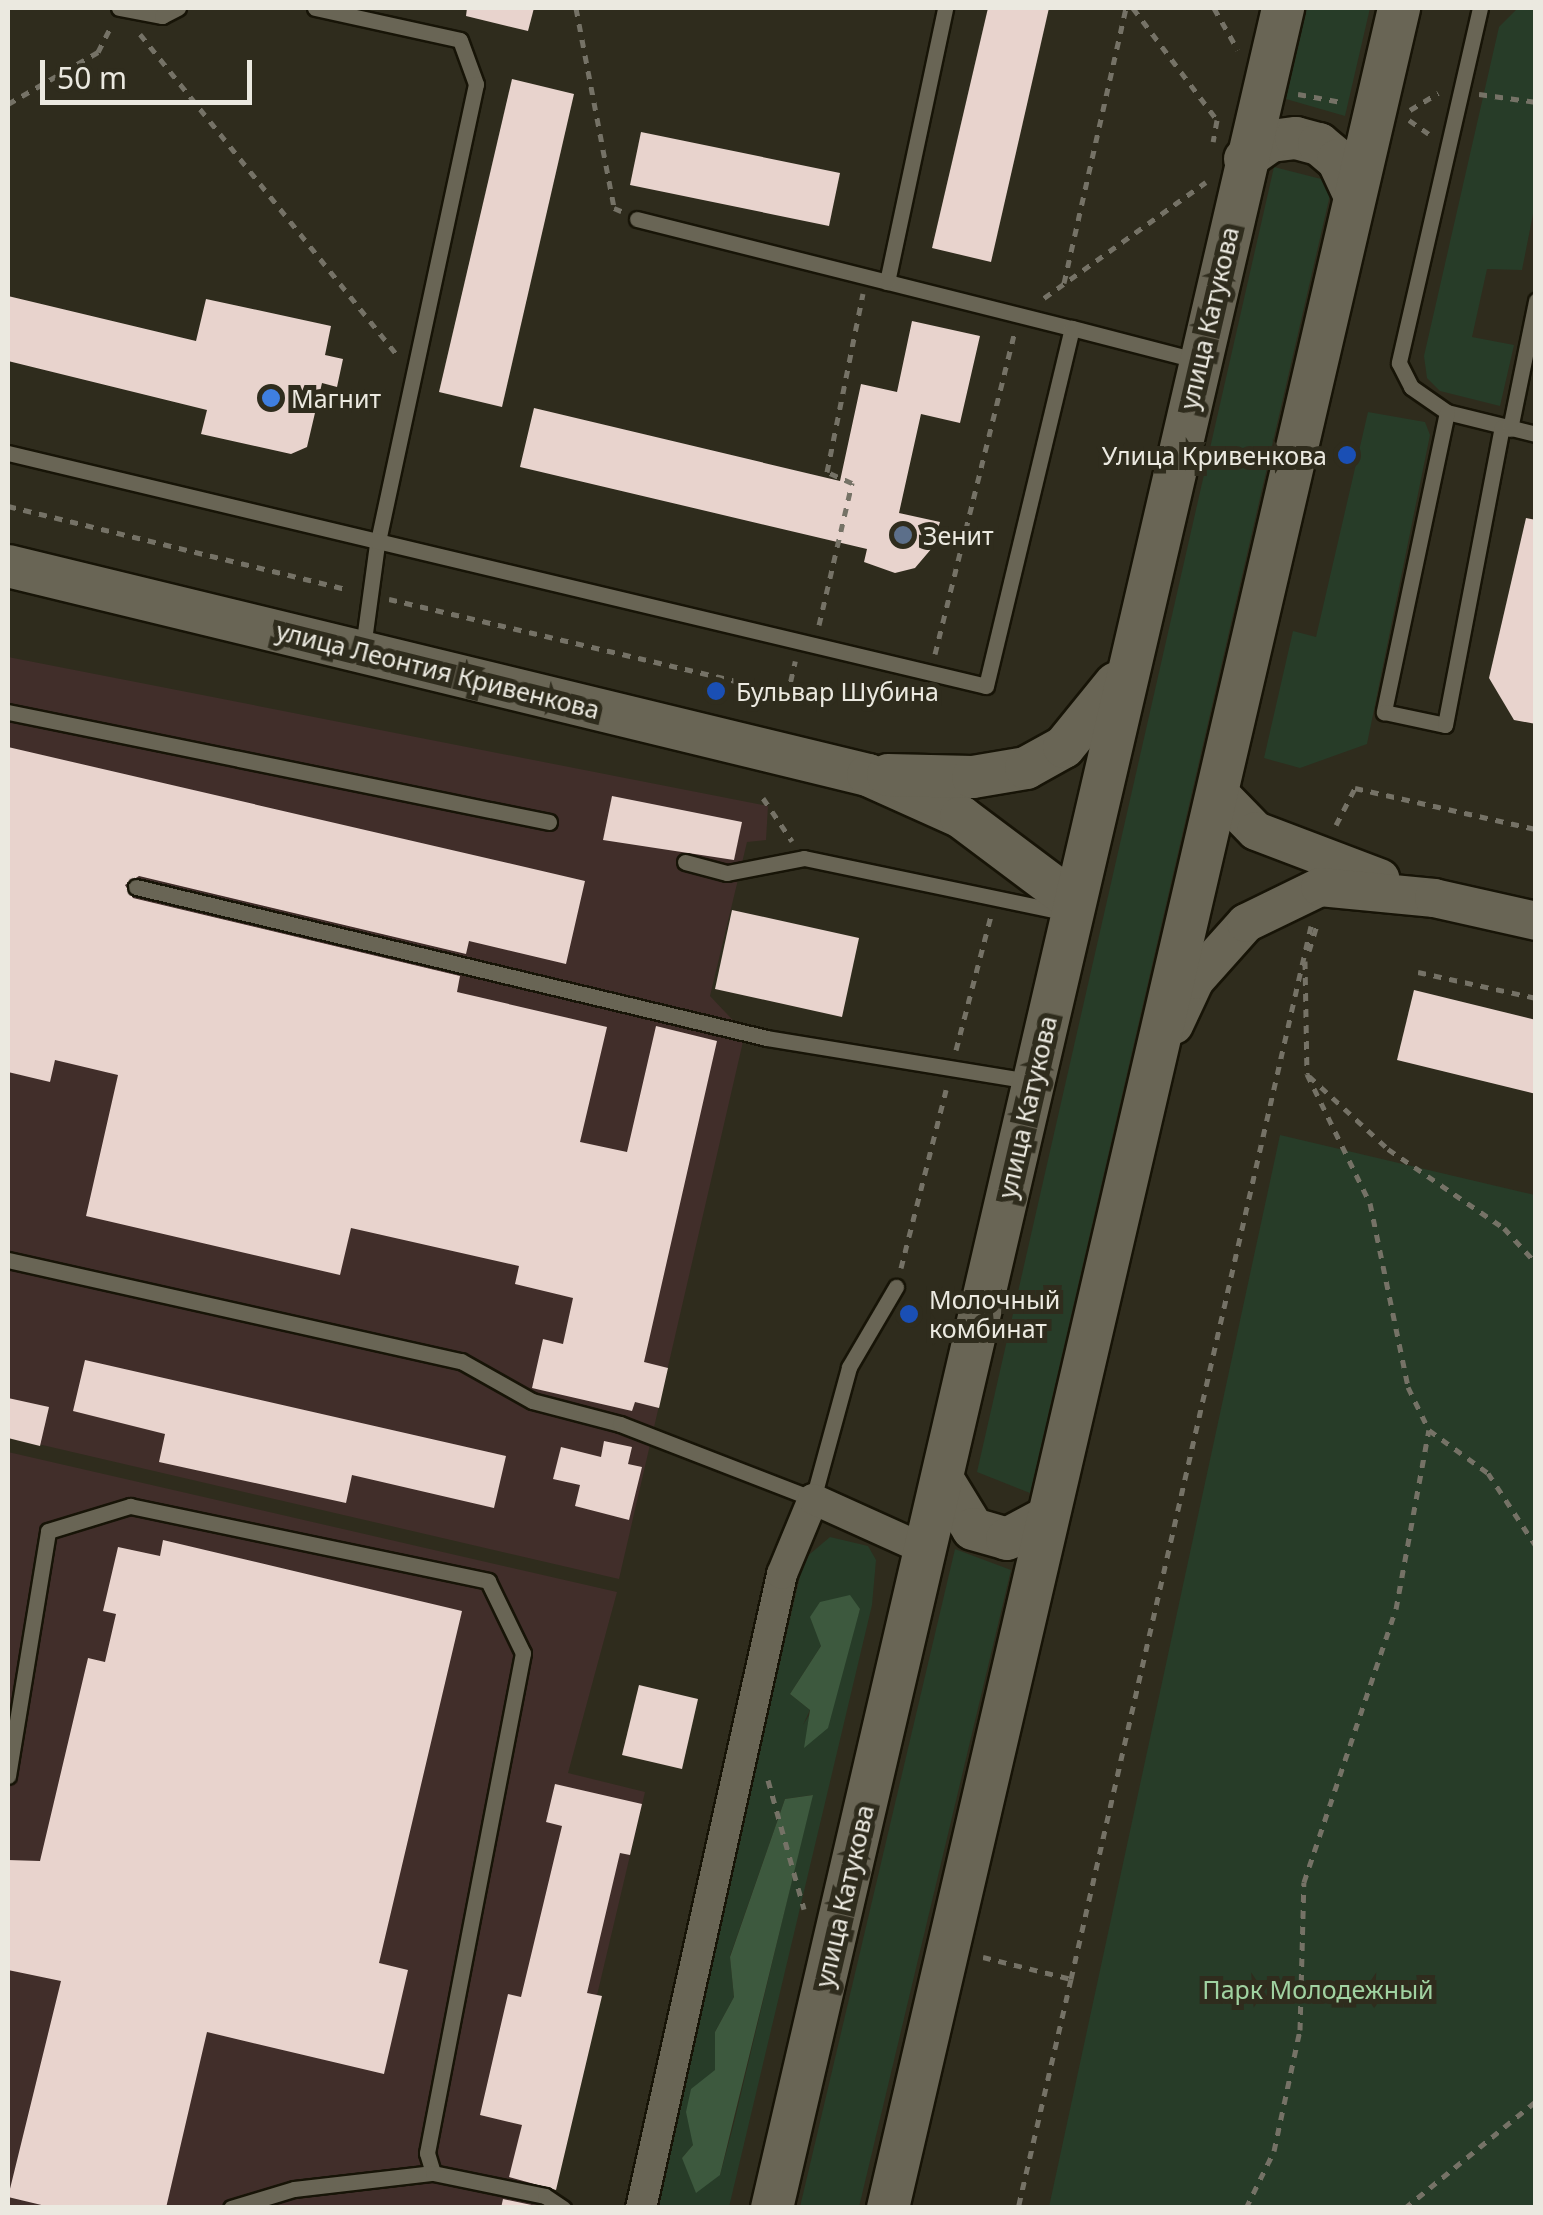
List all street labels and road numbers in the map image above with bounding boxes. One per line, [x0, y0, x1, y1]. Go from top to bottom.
street label: улица Катукова [1173, 224, 1245, 412]
street label: улица Леонтия Кривенкова [273, 615, 603, 725]
street label: улица Катукова [991, 1013, 1063, 1201]
street label: улица Катукова [808, 1802, 880, 1990]

